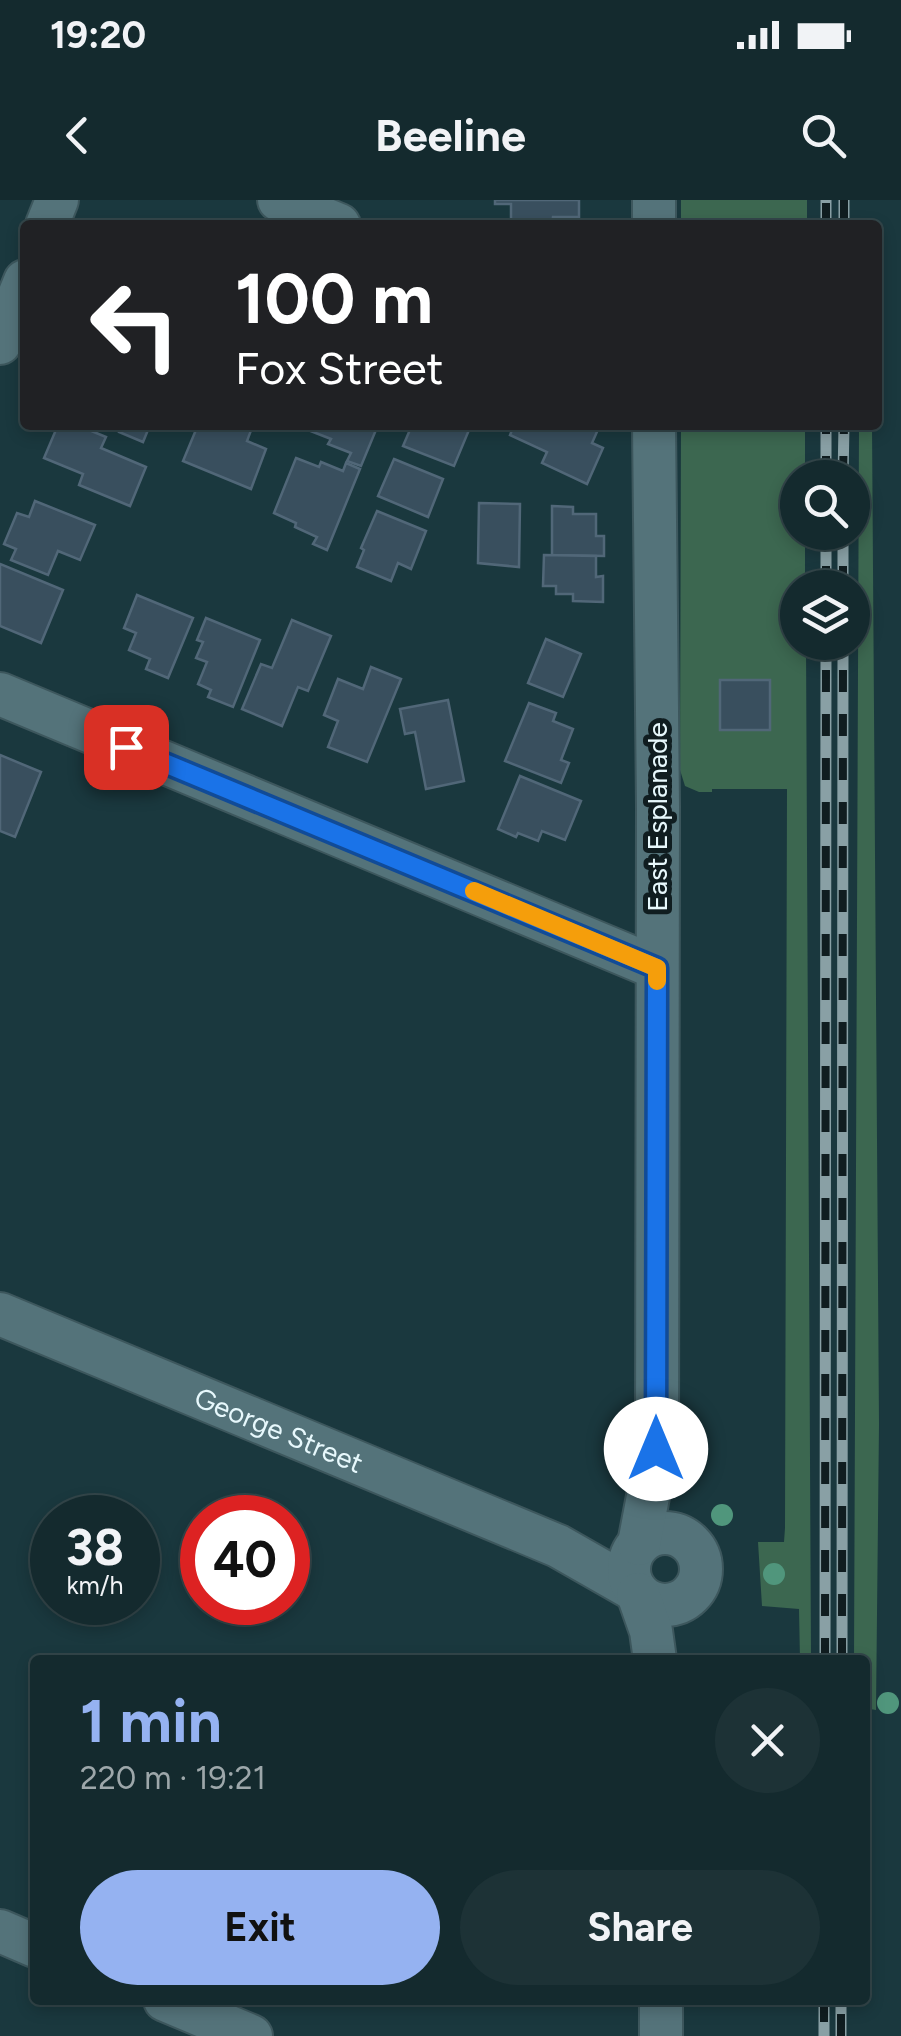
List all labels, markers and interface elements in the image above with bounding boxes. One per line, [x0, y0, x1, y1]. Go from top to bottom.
text: 19:20 [50, 12, 146, 58]
icon: back [50, 108, 105, 163]
text: Beeline [375, 108, 526, 162]
icon: search [796, 108, 851, 163]
text: 100 m [235, 256, 433, 341]
icon: left [70, 260, 200, 390]
text: Fox Street [235, 341, 444, 395]
map controls [780, 460, 870, 660]
button: search [780, 460, 870, 550]
button: layers [780, 570, 870, 660]
pin [84, 705, 169, 790]
icon: arrive [99, 720, 154, 775]
street label: East Esplanade [640, 722, 674, 912]
street label: George Street [190, 1380, 368, 1480]
position arrow [604, 1397, 708, 1501]
speed limit sign: 40 [180, 1495, 310, 1625]
text: 38 [66, 1517, 124, 1578]
text: km/h [66, 1570, 124, 1600]
text: 1 min [80, 1685, 222, 1757]
button: close [715, 1688, 820, 1793]
text: 220 m · 19:21 [80, 1759, 266, 1797]
button: Exit [80, 1870, 440, 1985]
button: Share [460, 1870, 820, 1985]

